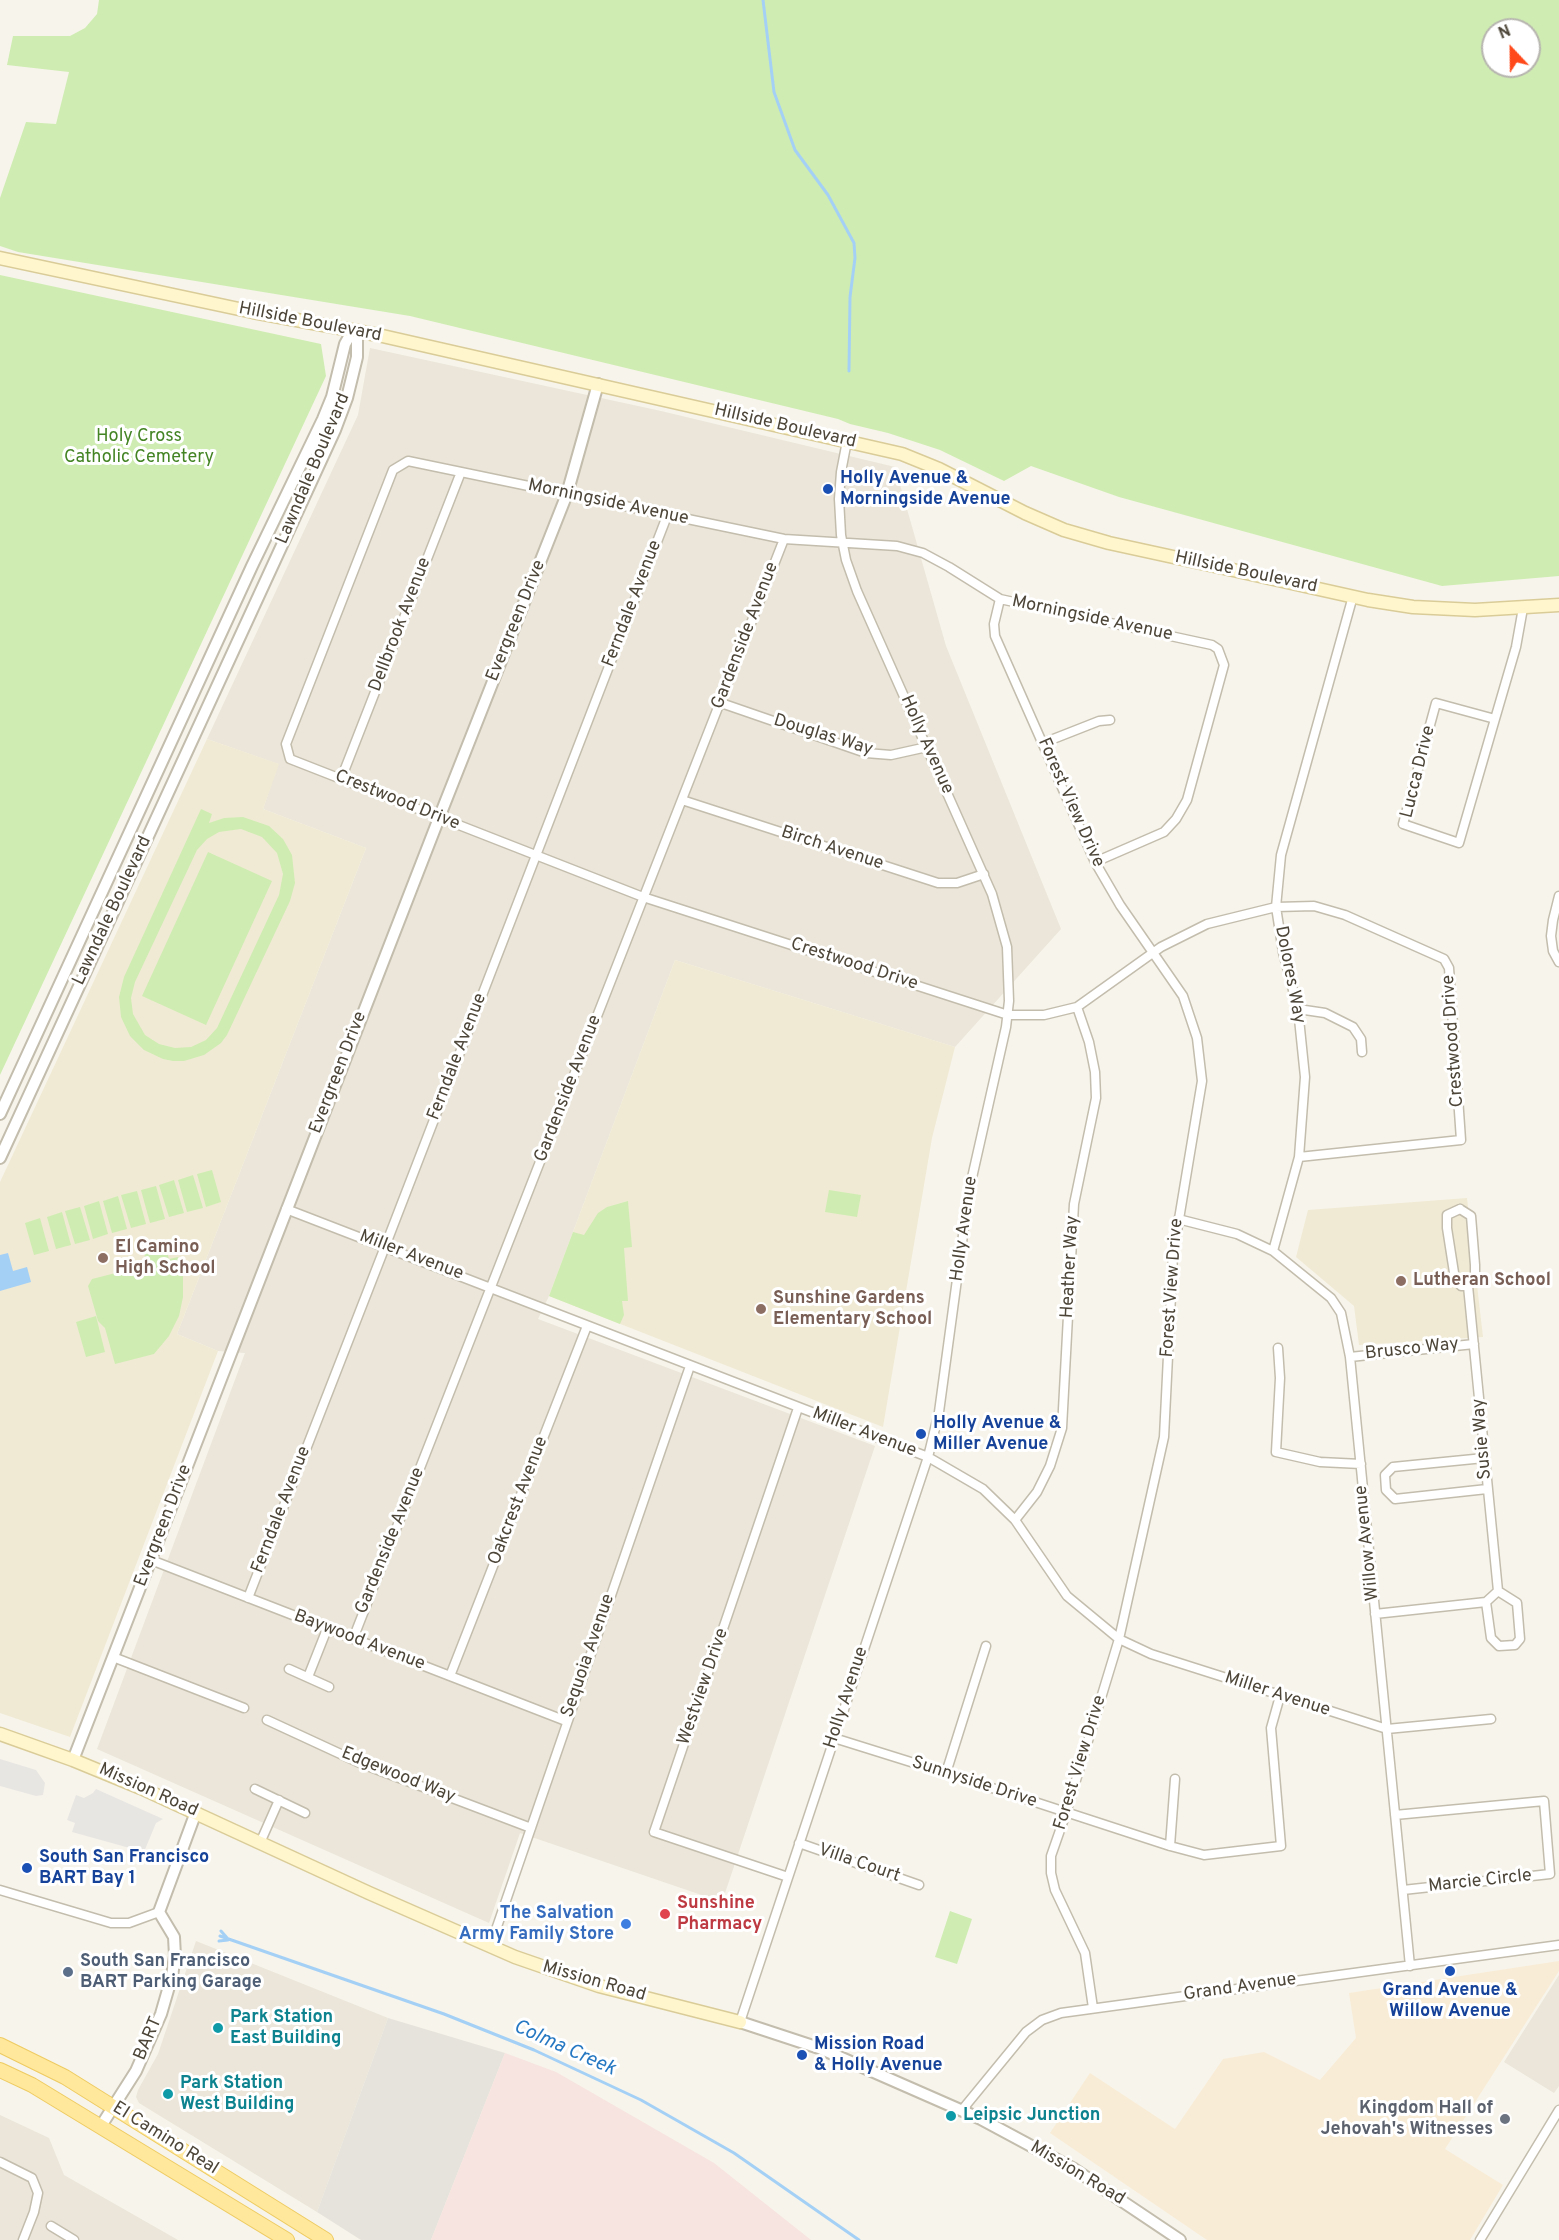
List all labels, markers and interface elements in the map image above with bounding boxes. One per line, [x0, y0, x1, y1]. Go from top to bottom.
north arrow [1481, 18, 1541, 78]
text: N [1496, 22, 1514, 45]
street label: Hillside Boulevard [237, 299, 383, 347]
street label: Lawndale Boulevard [272, 390, 356, 548]
street label: Hillside Boulevard [712, 400, 858, 454]
park label: Holy Cross Catholic Cemetery [64, 426, 214, 468]
place label: Holly Avenue & Morningside Avenue [840, 468, 1011, 510]
street label: Morningside Avenue [526, 475, 690, 531]
marker: Holly Avenue & Morningside Avenue [821, 482, 835, 496]
street label: Ferndale Avenue [599, 537, 667, 671]
street label: Hillside Boulevard [1173, 547, 1319, 599]
street label: Dellbrook Avenue [365, 555, 437, 695]
street label: Evergreen Drive [483, 557, 551, 685]
street label: Gardenside Avenue [708, 559, 784, 713]
street label: Morningside Avenue [1010, 591, 1174, 647]
street label: Holly Avenue [895, 692, 957, 798]
street label: Douglas Way [771, 711, 875, 761]
street label: Lucca Drive [1397, 724, 1441, 820]
street label: Forest View Drive [1032, 735, 1108, 871]
street label: Crestwood Drive [331, 766, 463, 836]
street label: Birch Avenue [778, 822, 886, 876]
street label: Lawndale Boulevard [69, 833, 157, 989]
street label: Dolores Way [1269, 924, 1309, 1026]
street label: Crestwood Drive [788, 934, 920, 996]
street label: Crestwood Drive [1439, 974, 1469, 1108]
street label: Ferndale Avenue [424, 990, 492, 1124]
street label: Evergreen Drive [306, 1009, 372, 1137]
street label: Gardenside Avenue [531, 1012, 607, 1166]
street label: Holly Avenue [947, 1175, 983, 1283]
street label: Heather Way [1058, 1215, 1084, 1319]
street label: Forest View Drive [1157, 1218, 1189, 1358]
street label: Miller Avenue [356, 1226, 466, 1286]
place label: El Camino High School [115, 1237, 216, 1280]
marker: El Camino High School [96, 1251, 110, 1265]
place label: Lutheran School [1413, 1270, 1551, 1292]
marker: Lutheran School [1394, 1274, 1408, 1288]
place label: Sunshine Gardens Elementary School [773, 1288, 932, 1330]
marker: Sunshine Gardens Elementary School [754, 1302, 768, 1316]
street label: Brusco Way [1364, 1334, 1460, 1366]
street label: Susie Way [1469, 1397, 1497, 1481]
street label: Miller Avenue [809, 1403, 919, 1463]
place label: Holly Avenue & Miller Avenue [933, 1413, 1062, 1456]
marker: Holly Avenue & Miller Avenue [914, 1427, 928, 1441]
street label: Oakcrest Avenue [485, 1434, 553, 1568]
street label: Ferndale Avenue [248, 1443, 316, 1577]
street label: Evergreen Drive [131, 1462, 197, 1590]
street label: Gardenside Avenue [352, 1465, 430, 1617]
street label: Willow Avenue [1351, 1484, 1385, 1602]
street label: Sequoia Avenue [558, 1591, 620, 1721]
street label: Baywood Avenue [290, 1606, 428, 1676]
street label: Westview Drive [674, 1626, 734, 1748]
street label: Holly Avenue [820, 1644, 874, 1752]
street label: Miller Avenue [1221, 1668, 1333, 1722]
street label: Forest View Drive [1050, 1693, 1112, 1833]
street label: Edgewood Way [338, 1743, 458, 1809]
street label: Sunnyside Drive [909, 1753, 1039, 1813]
street label: Mission Road [95, 1759, 201, 1823]
street label: Villa Court [815, 1840, 903, 1888]
place label: South San Francisco BART Bay 1 [39, 1847, 209, 1890]
marker: South San Francisco BART Bay 1 [20, 1861, 34, 1875]
street label: Marcie Circle [1427, 1866, 1533, 1898]
place label: Sunshine Pharmacy [677, 1893, 762, 1936]
place label: The Salvation Army Family Store [459, 1903, 614, 1946]
marker: Sunshine Pharmacy [658, 1907, 672, 1921]
marker: The Salvation Army Family Store [619, 1917, 633, 1931]
place label: South San Francisco BART Parking Garage [80, 1951, 262, 1994]
street label: Mission Road [540, 1957, 648, 2007]
marker: Grand Avenue & Willow Avenue [1443, 1964, 1457, 1978]
marker: South San Francisco BART Parking Garage [61, 1965, 75, 1979]
street label: Grand Avenue [1182, 1969, 1298, 2007]
place label: Grand Avenue & Willow Avenue [1382, 1980, 1518, 2022]
place label: Park Station East Building [230, 2007, 341, 2050]
street label: BART [130, 2014, 168, 2064]
water label: Colma Creek [509, 2016, 619, 2082]
marker: Park Station East Building [211, 2021, 225, 2035]
place label: Mission Road & Holly Avenue [814, 2034, 943, 2076]
marker: Mission Road & Holly Avenue [795, 2048, 809, 2062]
place label: Park Station West Building [180, 2073, 295, 2116]
marker: Park Station West Building [161, 2087, 175, 2101]
street label: El Camino Real [108, 2098, 222, 2180]
place label: Kingdom Hall of Jehovah's Witnesses [1321, 2098, 1493, 2140]
place label: Leipsic Junction [963, 2105, 1100, 2127]
marker: Leipsic Junction [944, 2109, 958, 2123]
marker: Kingdom Hall of Jehovah's Witnesses [1498, 2112, 1512, 2126]
street label: Mission Road [1026, 2137, 1128, 2211]

